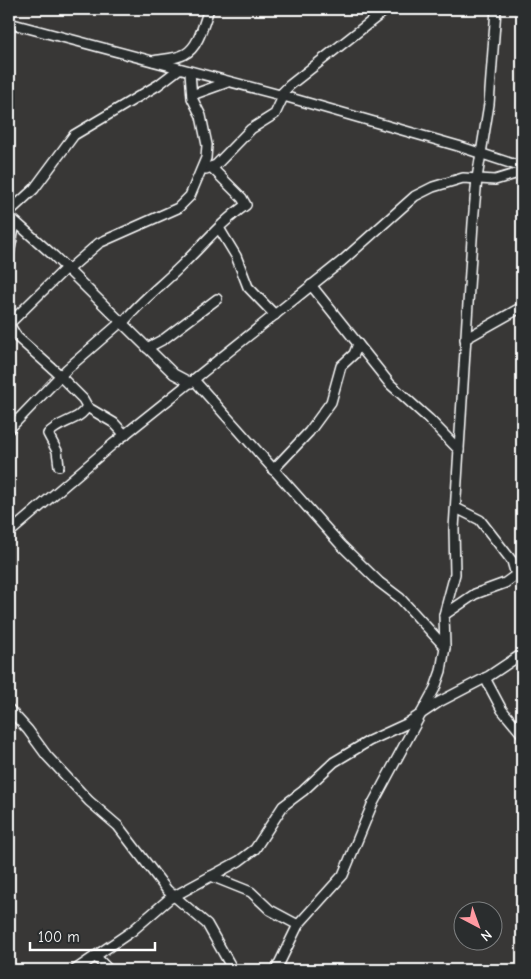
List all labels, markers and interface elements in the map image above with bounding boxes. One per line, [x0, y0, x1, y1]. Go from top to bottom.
north arrow [454, 902, 504, 952]
scale bar [30, 919, 155, 951]
text: N [477, 926, 495, 945]
text: 100 m [38, 928, 80, 946]

